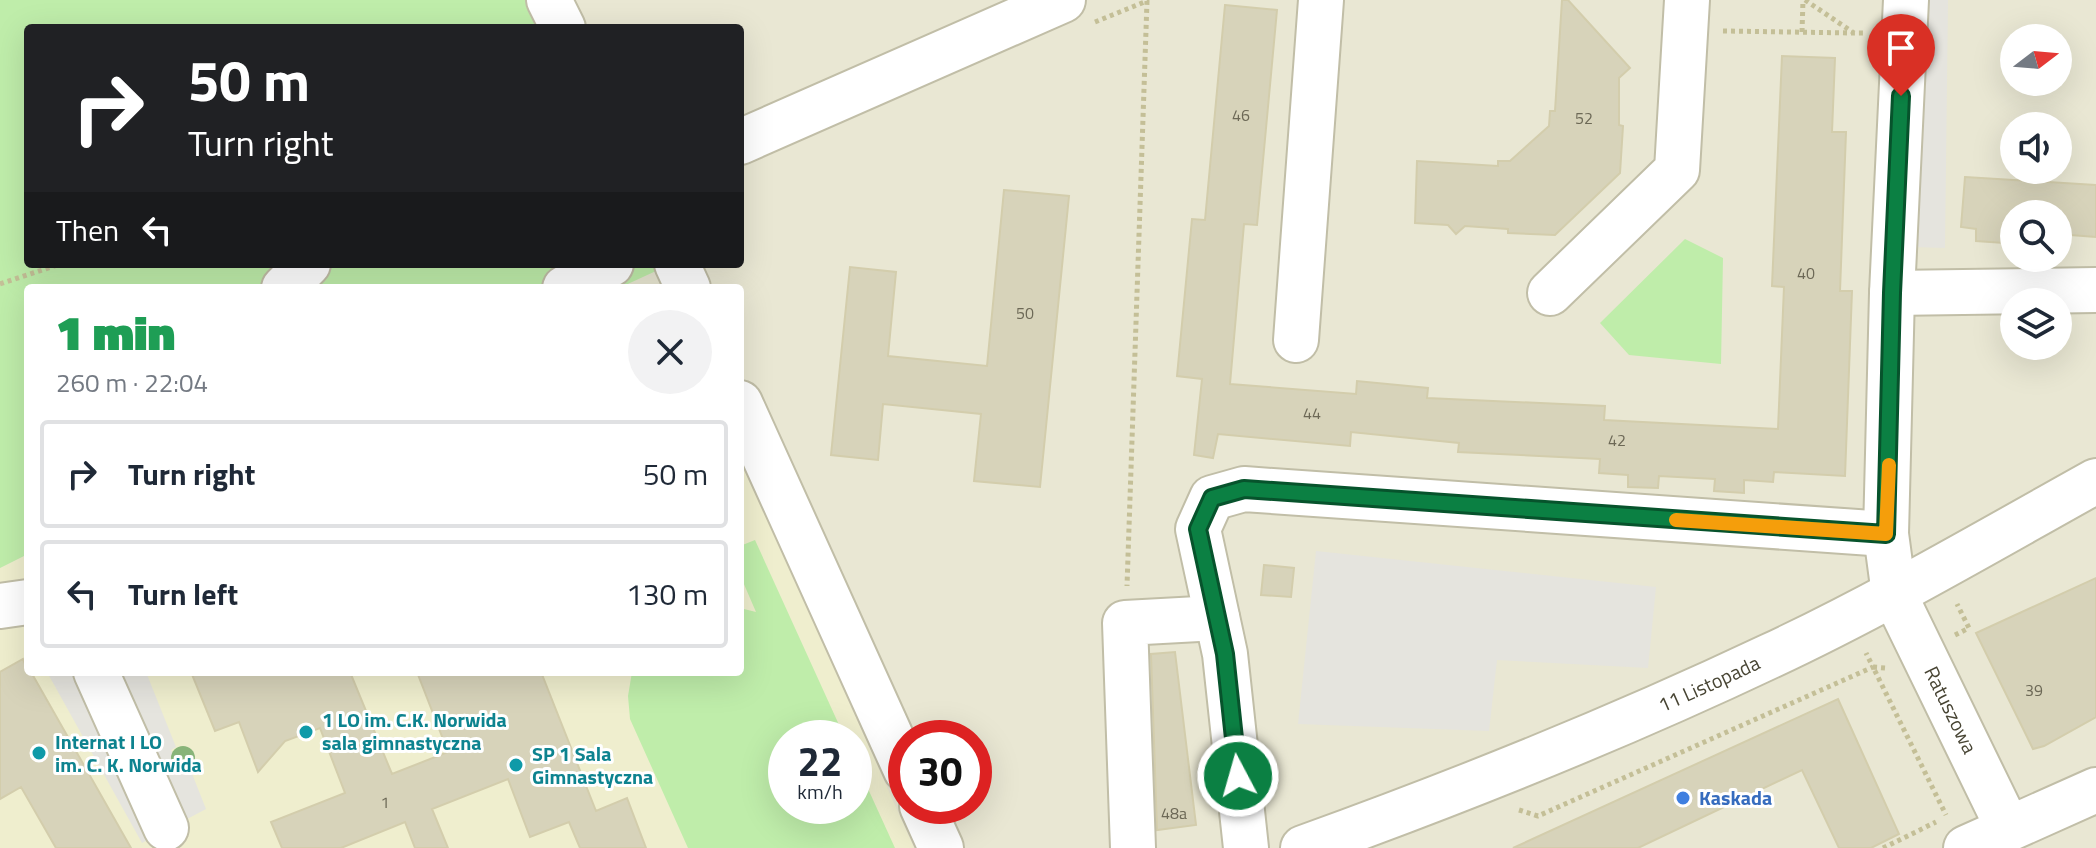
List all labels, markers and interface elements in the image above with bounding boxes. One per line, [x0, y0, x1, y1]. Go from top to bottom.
pin [1867, 14.0, 1935, 96]
north arrow [2000, 24, 2072, 96]
map controls [2000, 24, 2072, 360]
icon: arrive [1879, 26, 1923, 70]
text: 50 m [188, 38, 310, 123]
icon: right [56, 56, 160, 160]
house number: 46 [1232, 103, 1250, 127]
house number: 52 [1575, 106, 1593, 130]
button: sound [2000, 112, 2072, 184]
text: Turn right [188, 115, 333, 170]
button: search [2000, 200, 2072, 272]
text: Then [56, 207, 119, 253]
icon: left [135, 208, 179, 252]
house number: 40 [1797, 261, 1815, 285]
button: layers [2000, 288, 2072, 360]
text: 1 min [56, 296, 175, 369]
house number: 50 [1016, 301, 1034, 325]
button: close [628, 310, 712, 394]
text: 260 m · 22:04 [56, 363, 208, 402]
house number: 44 [1303, 401, 1321, 425]
house number: 42 [1608, 428, 1626, 452]
text: Turn right [128, 451, 256, 497]
text: 50 m [643, 451, 708, 497]
icon: right [60, 452, 104, 496]
text: Turn left [128, 571, 238, 617]
text: 130 m [626, 571, 708, 617]
icon: left [60, 572, 104, 616]
street label: 11 Listopada [1653, 647, 1765, 720]
street label: Ratuszowa [1916, 661, 1985, 759]
house number: 39 [2025, 678, 2043, 702]
place label: 1 LO im. C.K. Norwida sala gimnastyczna [322, 704, 507, 758]
speed limit sign: 30 [888, 720, 992, 824]
marker: 1 LO im. C.K. Norwida sala gimnastyczna [297, 723, 315, 741]
place label: Internat I LO im. C. K. Norwida [55, 726, 202, 780]
text: 22 [798, 731, 842, 792]
position arrow [1196, 734, 1280, 818]
place label: SP 1 Sala Gimnastyczna [532, 738, 653, 792]
marker: Internat I LO im. C. K. Norwida [30, 744, 48, 762]
marker: SP 1 Sala Gimnastyczna [507, 756, 525, 774]
text: km/h [797, 776, 843, 807]
place label: Kaskada [1699, 782, 1772, 813]
marker: Kaskada [1674, 789, 1692, 807]
house number: 1 [381, 790, 389, 814]
house number: 48a [1161, 801, 1187, 825]

